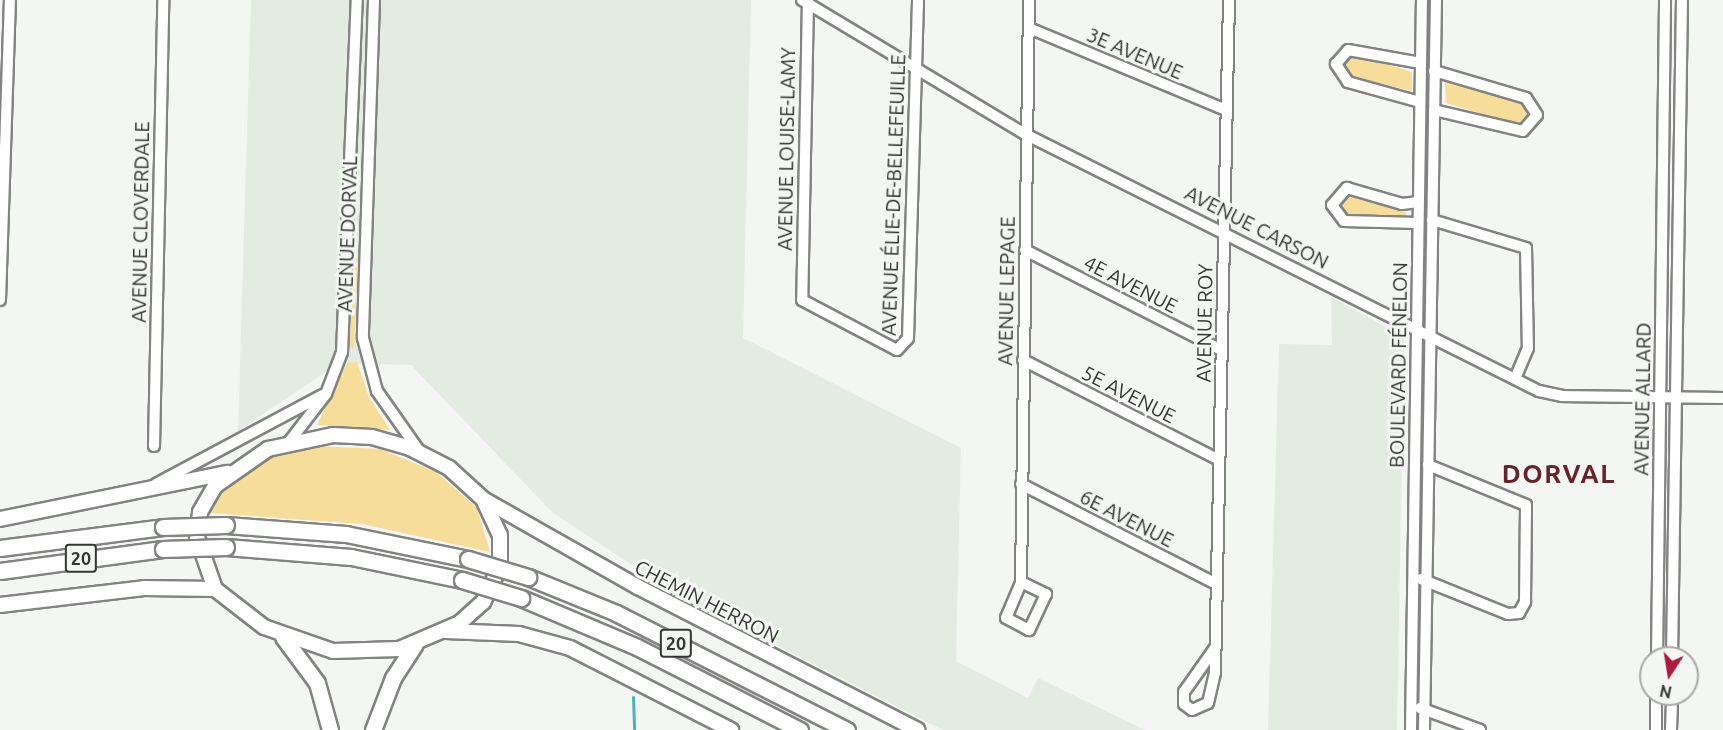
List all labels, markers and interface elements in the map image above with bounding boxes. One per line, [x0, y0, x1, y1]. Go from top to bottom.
street label: 3E AVENUE [1083, 22, 1187, 84]
street label: AVENUE LOUISE-LAMY [772, 47, 800, 251]
street label: AVENUE ÉLIE-DE-BELLEFEUILLE [876, 54, 910, 336]
street label: AVENUE CLOVERDALE [126, 121, 154, 323]
street label: AVENUE DORVAL [332, 155, 362, 313]
street label: AVENUE CARSON [1181, 180, 1333, 274]
street label: AVENUE LEPAGE [993, 216, 1019, 366]
street label: 4E AVENUE [1080, 250, 1182, 318]
street label: BOULEVARD FÉNELON [1384, 262, 1412, 468]
street label: AVENUE ROY [1191, 264, 1217, 382]
street label: AVENUE ALLARD [1629, 322, 1655, 476]
street label: 5E AVENUE [1078, 360, 1180, 428]
district label: DORVAL [1502, 458, 1616, 490]
street label: 6E AVENUE [1076, 484, 1178, 552]
road number: 20 [64, 543, 98, 573]
street label: CHEMIN HERRON [631, 554, 783, 648]
road number: 20 [660, 628, 692, 658]
north arrow [1639, 646, 1699, 706]
text: N [1658, 682, 1673, 702]

